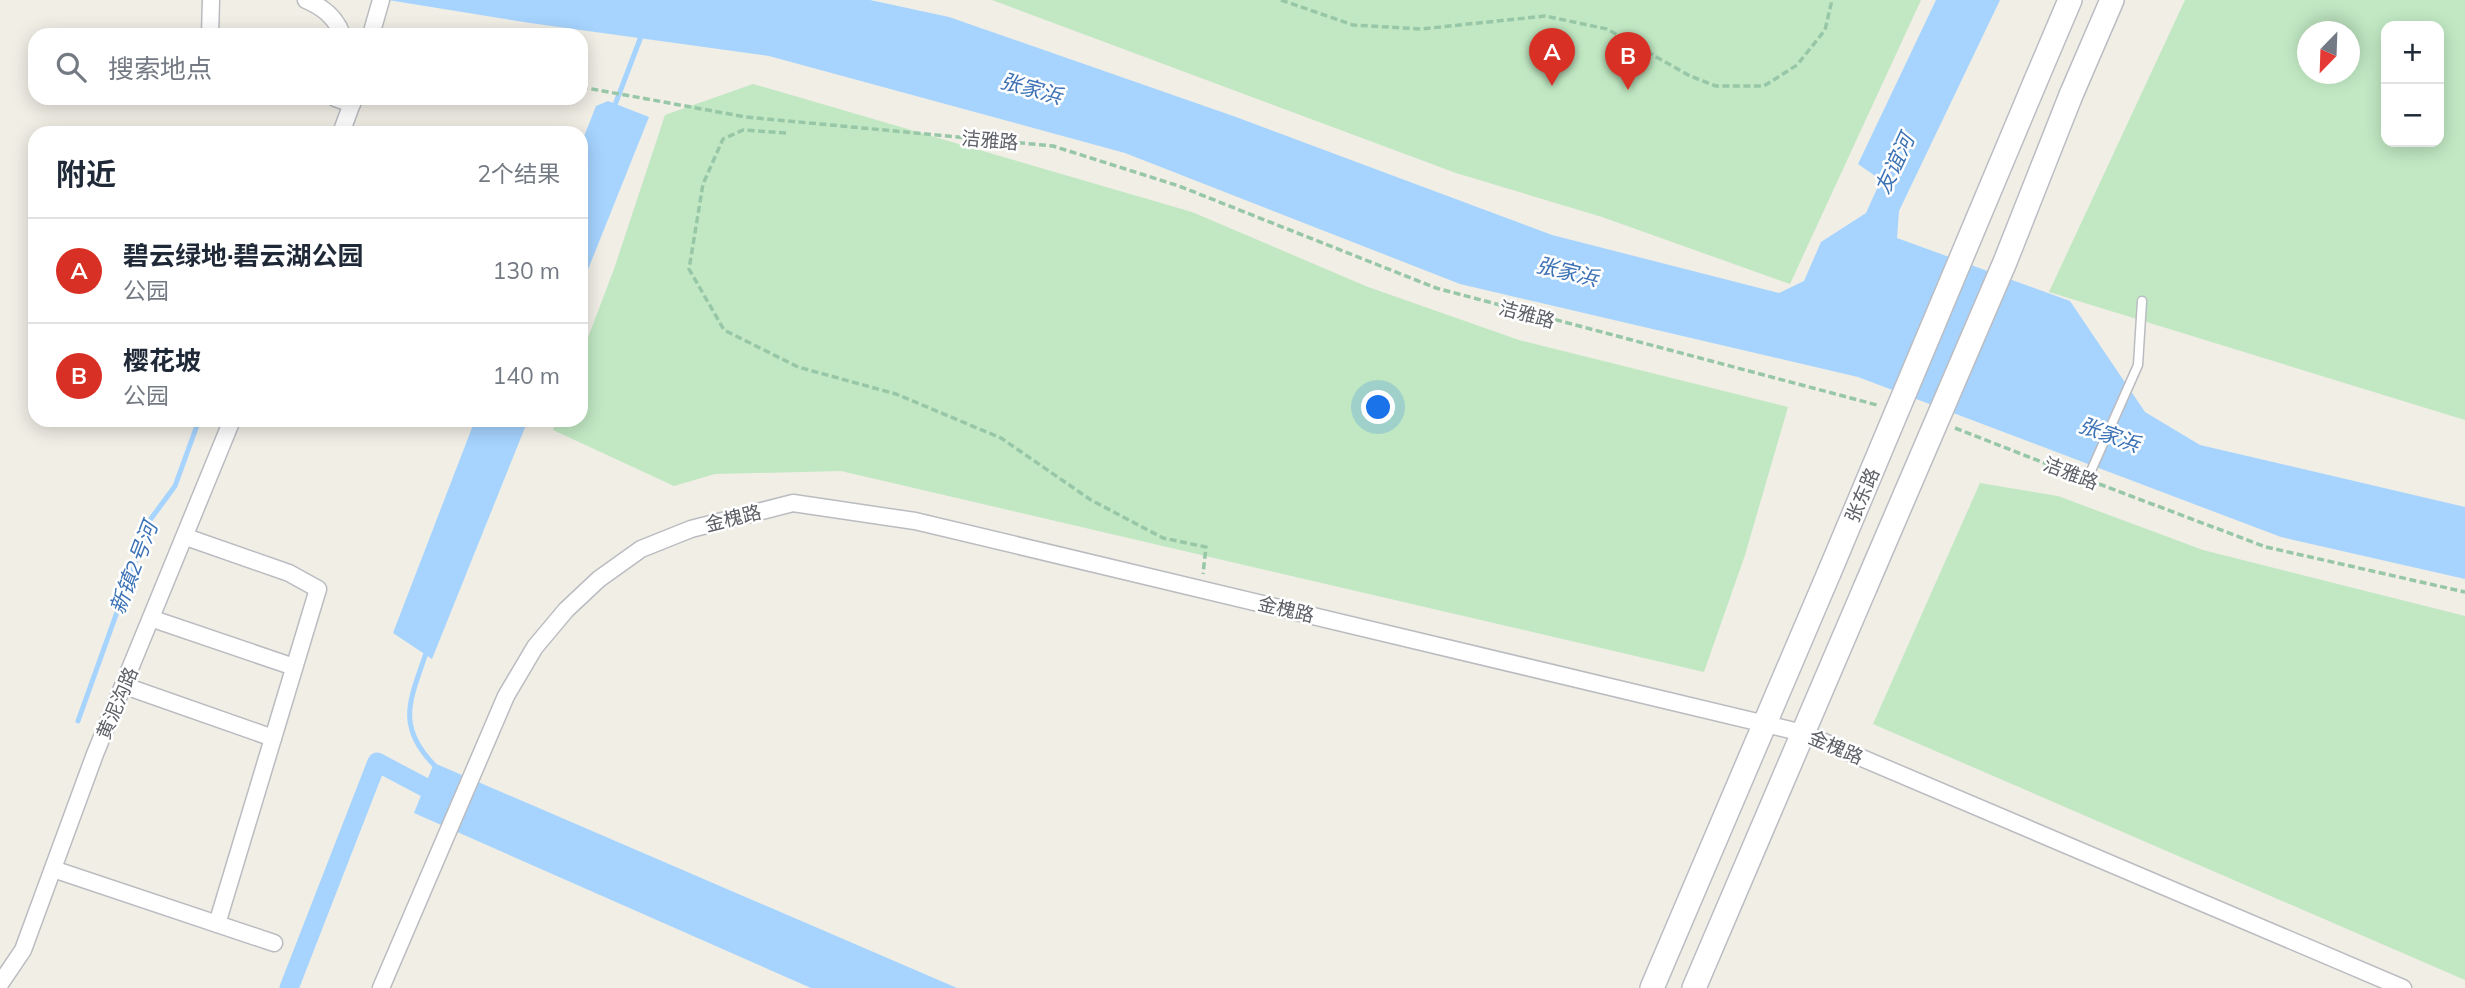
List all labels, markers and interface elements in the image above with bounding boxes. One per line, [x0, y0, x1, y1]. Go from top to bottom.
north arrow [2297, 21, 2360, 84]
map controls [2381, 21, 2444, 147]
button: + [2381, 21, 2444, 84]
search box [28, 28, 588, 105]
pin: A [1529, 28, 1575, 86]
pin: B [1605, 32, 1651, 90]
icon: search [52, 48, 90, 86]
text: 搜索地点 [108, 52, 212, 85]
water label: 张家浜 [997, 67, 1067, 110]
button: − [2381, 84, 2444, 147]
street label: 洁雅路 [961, 126, 1019, 154]
water label: 友谊河 [1869, 126, 1921, 198]
text: 附近 [56, 155, 116, 193]
text: 2个结果 [477, 159, 560, 188]
text: 碧云绿地·碧云湖公园 [123, 239, 364, 272]
water label: 张家浜 [1534, 251, 1603, 292]
text: A [70, 256, 88, 285]
text: 130 m [492, 256, 560, 285]
text: 公园 [123, 276, 169, 305]
street label: 洁雅路 [1496, 295, 1558, 333]
text: 樱花坡 [123, 344, 201, 377]
text: B [71, 361, 87, 390]
text: 140 m [492, 361, 560, 390]
text: 公园 [123, 381, 169, 410]
your location [1361, 390, 1395, 424]
water label: 张家浜 [2075, 411, 2145, 458]
street label: 洁雅路 [2040, 452, 2102, 494]
street label: 张东路 [1840, 464, 1884, 526]
street label: 金槐路 [702, 499, 764, 537]
water label: 新镇2号河 [104, 514, 164, 617]
street label: 金槐路 [1256, 591, 1316, 627]
street label: 黄泥沟路 [91, 663, 143, 743]
street label: 金槐路 [1805, 725, 1867, 769]

